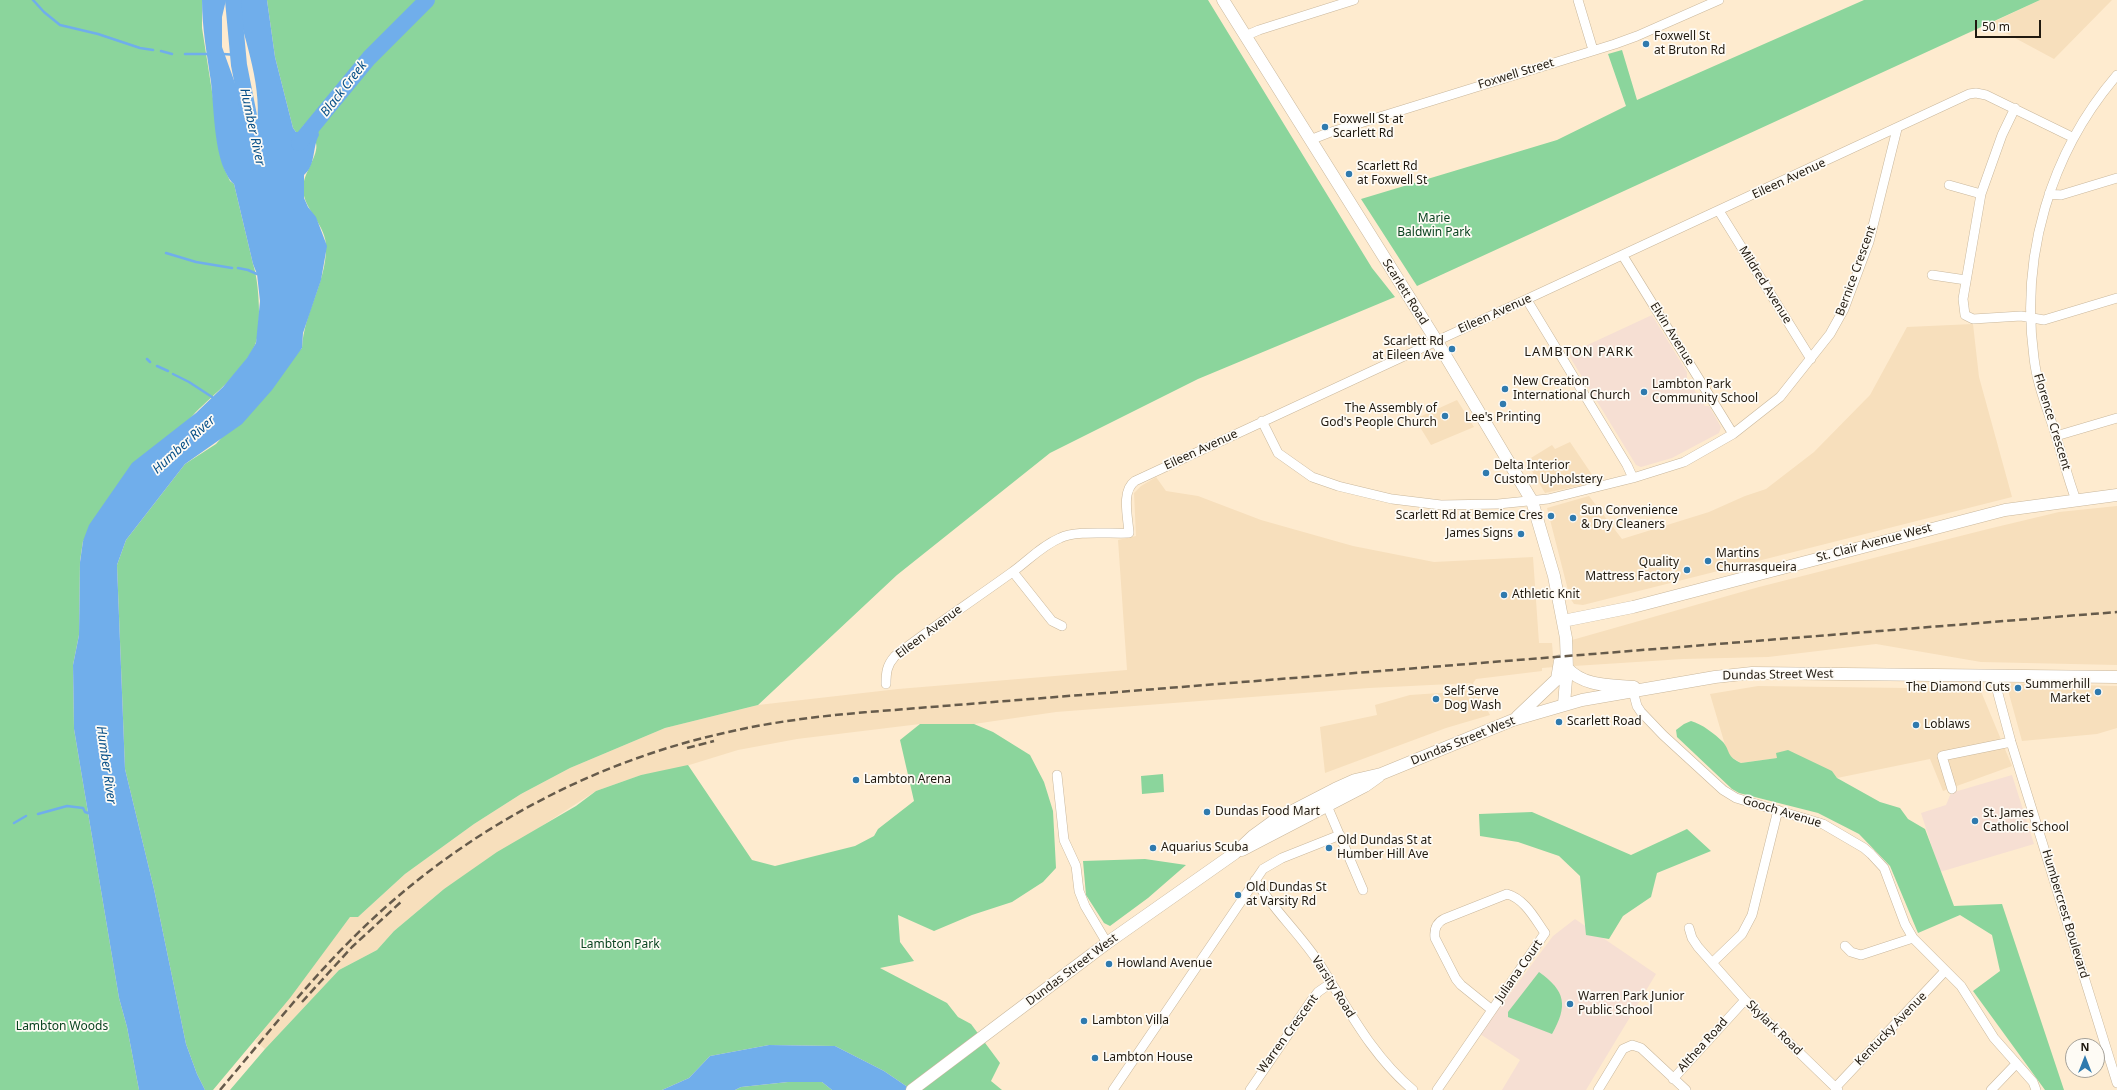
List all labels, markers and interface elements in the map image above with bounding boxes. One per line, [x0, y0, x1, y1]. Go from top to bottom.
scale bar [1977, 12, 2043, 38]
text: 50 m [1982, 18, 2010, 35]
place label: Foxwell St at Bruton Rd [1654, 30, 1725, 58]
marker: Foxwell St at Bruton Rd [1641, 39, 1651, 49]
street label: Foxwell Street [1476, 56, 1556, 92]
water label: Black Creek [317, 58, 371, 120]
water label: Humber River [236, 87, 268, 167]
place label: Foxwell St at Scarlett Rd [1333, 113, 1403, 141]
marker: Foxwell St at Scarlett Rd [1320, 122, 1330, 132]
street label: Eileen Avenue [1750, 156, 1828, 202]
place label: Scarlett Rd at Foxwell St [1357, 160, 1427, 188]
marker: Scarlett Rd at Foxwell St [1344, 169, 1354, 179]
park label: Marie Baldwin Park [1397, 212, 1471, 240]
street label: Bernice Crescent [1833, 224, 1879, 318]
street label: Mildred Avenue [1735, 244, 1795, 326]
street label: Scarlett Road [1379, 257, 1431, 327]
street label: Eileen Avenue [1456, 291, 1534, 337]
street label: Elvin Avenue [1647, 300, 1697, 368]
place label: Scarlett Rd at Eileen Ave [1372, 335, 1444, 363]
marker: Scarlett Rd at Eileen Ave [1447, 344, 1457, 354]
district label: LAMBTON PARK [1524, 344, 1634, 360]
street label: Florence Crescent [2030, 372, 2074, 472]
place label: New Creation International Church [1513, 375, 1630, 403]
place label: Lambton Park Community School [1652, 378, 1758, 406]
marker: New Creation International Church [1500, 384, 1510, 394]
marker: Lambton Park Community School [1639, 387, 1649, 397]
marker: Lee's Printing [1498, 399, 1508, 409]
place label: The Assembly of God's People Church [1320, 402, 1437, 430]
marker: The Assembly of God's People Church [1440, 411, 1450, 421]
place label: Lee's Printing [1465, 411, 1541, 425]
water label: Humber River [149, 413, 219, 477]
street label: Eileen Avenue [1162, 427, 1240, 473]
place label: Delta Interior Custom Upholstery [1494, 459, 1603, 487]
marker: Delta Interior Custom Upholstery [1481, 468, 1491, 478]
place label: Sun Convenience & Dry Cleaners [1581, 504, 1678, 532]
place label: Scarlett Rd at Bemice Cres [1396, 509, 1543, 523]
marker: Scarlett Rd at Bemice Cres [1546, 511, 1556, 521]
marker: Sun Convenience & Dry Cleaners [1568, 513, 1578, 523]
street label: St. Clair Avenue West [1815, 521, 1933, 565]
place label: James Signs [1446, 527, 1513, 541]
marker: James Signs [1516, 529, 1526, 539]
place label: Martins Churrasqueira [1716, 547, 1797, 575]
place label: Quality Mattress Factory [1585, 556, 1679, 584]
marker: Martins Churrasqueira [1703, 556, 1713, 566]
marker: Quality Mattress Factory [1682, 565, 1692, 575]
place label: Athletic Knit [1512, 588, 1580, 602]
marker: Athletic Knit [1499, 590, 1509, 600]
street label: Eileen Avenue [893, 602, 965, 662]
street label: Dundas Street West [1722, 667, 1834, 683]
place label: Summerhill Market [2025, 678, 2090, 706]
place label: The Diamond Cuts [1906, 681, 2010, 695]
marker: The Diamond Cuts [2013, 683, 2023, 693]
place label: Self Serve Dog Wash [1444, 685, 1501, 713]
marker: Summerhill Market [2093, 687, 2103, 697]
marker: Self Serve Dog Wash [1431, 694, 1441, 704]
street label: Dundas Street West [1409, 714, 1517, 768]
place label: Scarlett Road [1567, 715, 1642, 729]
marker: Scarlett Road [1554, 717, 1564, 727]
place label: Loblaws [1924, 718, 1970, 732]
marker: Loblaws [1911, 720, 1921, 730]
water label: Humber River [93, 725, 119, 805]
place label: Lambton Arena [864, 773, 951, 787]
marker: Lambton Arena [851, 775, 861, 785]
street label: Gooch Avenue [1741, 793, 1823, 831]
place label: Dundas Food Mart [1215, 805, 1320, 819]
marker: Dundas Food Mart [1202, 807, 1212, 817]
place label: St. James Catholic School [1983, 807, 2069, 835]
marker: St. James Catholic School [1970, 816, 1980, 826]
place label: Old Dundas St at Humber Hill Ave [1337, 834, 1432, 862]
place label: Aquarius Scuba [1161, 841, 1248, 855]
marker: Aquarius Scuba [1148, 843, 1158, 853]
marker: Old Dundas St at Humber Hill Ave [1324, 843, 1334, 853]
street label: Humbercrest Boulevard [2039, 848, 2091, 980]
place label: Old Dundas St at Varsity Rd [1246, 881, 1326, 909]
marker: Old Dundas St at Varsity Rd [1233, 890, 1243, 900]
street label: Dundas Street West [1023, 931, 1121, 1009]
street label: Juliana Court [1492, 937, 1546, 1005]
park label: Lambton Park [580, 938, 660, 952]
street label: Varsity Road [1308, 954, 1358, 1020]
place label: Howland Avenue [1117, 957, 1212, 971]
marker: Howland Avenue [1104, 959, 1114, 969]
street label: Kentucky Avenue [1852, 989, 1930, 1069]
place label: Warren Park Junior Public School [1578, 990, 1685, 1018]
street label: Warren Crescent [1255, 992, 1321, 1076]
street label: Skylark Road [1743, 998, 1805, 1058]
marker: Warren Park Junior Public School [1565, 999, 1575, 1009]
place label: Lambton Villa [1092, 1014, 1169, 1028]
street label: Althea Road [1675, 1015, 1731, 1075]
marker: Lambton Villa [1079, 1016, 1089, 1026]
park label: Lambton Woods [16, 1020, 108, 1034]
north arrow [2065, 1038, 2105, 1078]
text: N [2081, 1039, 2089, 1054]
place label: Lambton House [1103, 1051, 1193, 1065]
marker: Lambton House [1090, 1053, 1100, 1063]

